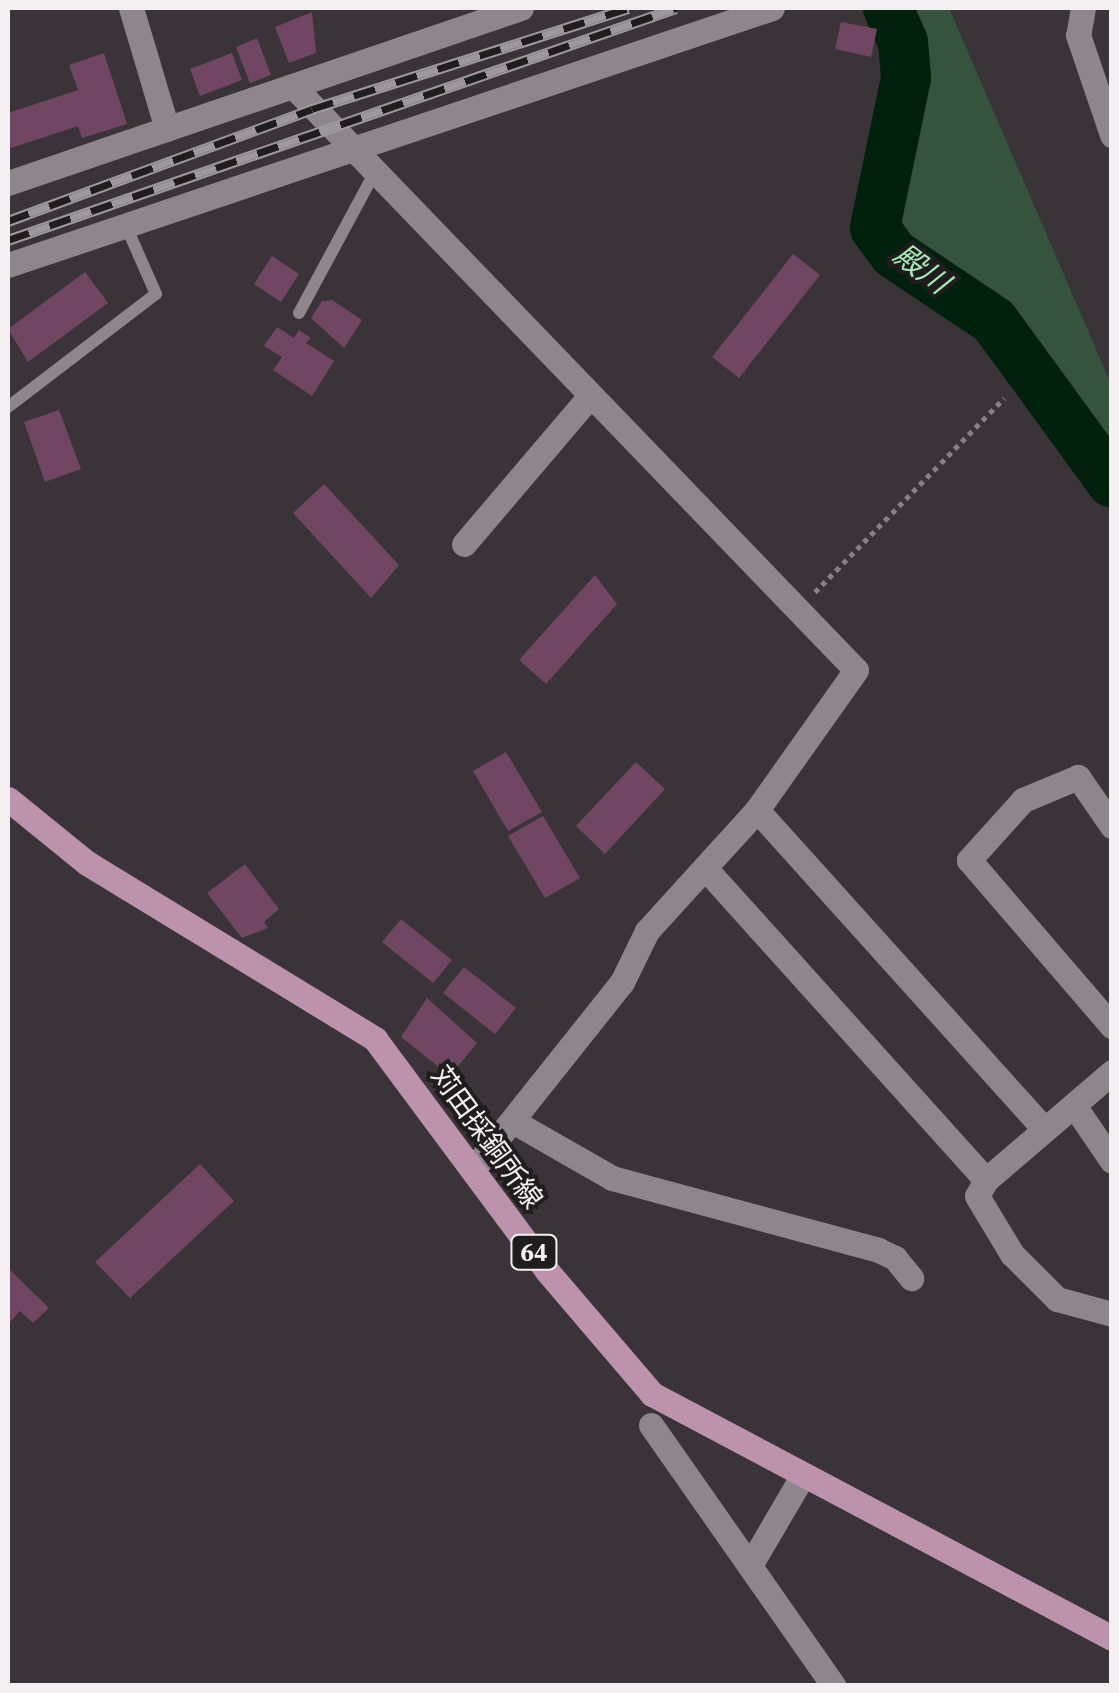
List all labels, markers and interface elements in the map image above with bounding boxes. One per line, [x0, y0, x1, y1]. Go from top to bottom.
water label: 殿川 [886, 237, 956, 301]
street label: 苅田採銅所線 [424, 1059, 550, 1215]
road number: 64 [509, 1232, 559, 1272]

